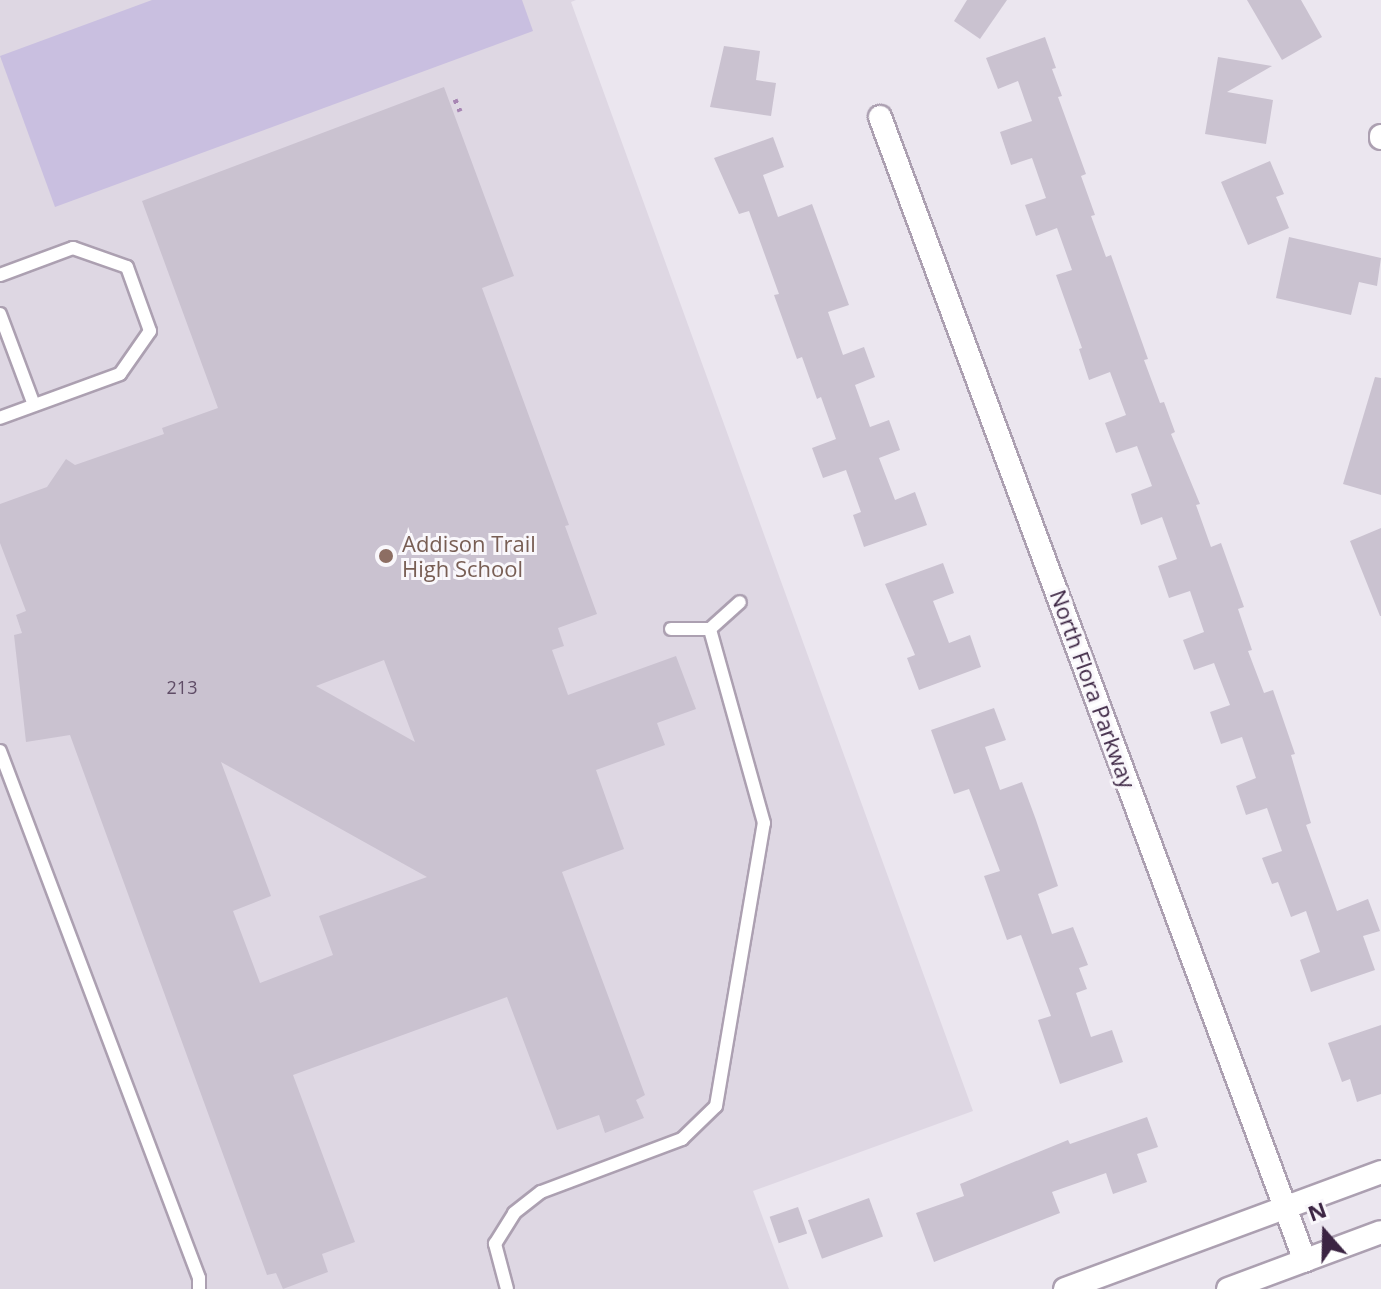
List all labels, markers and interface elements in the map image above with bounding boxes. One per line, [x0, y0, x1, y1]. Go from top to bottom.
place label: Addison Trail High School [402, 530, 536, 582]
marker: Addison Trail High School [377, 547, 395, 565]
street label: North Flora Parkway [1045, 586, 1141, 792]
house number: 213 [167, 676, 197, 698]
north arrow [1285, 1193, 1365, 1273]
text: N [1303, 1193, 1330, 1228]

